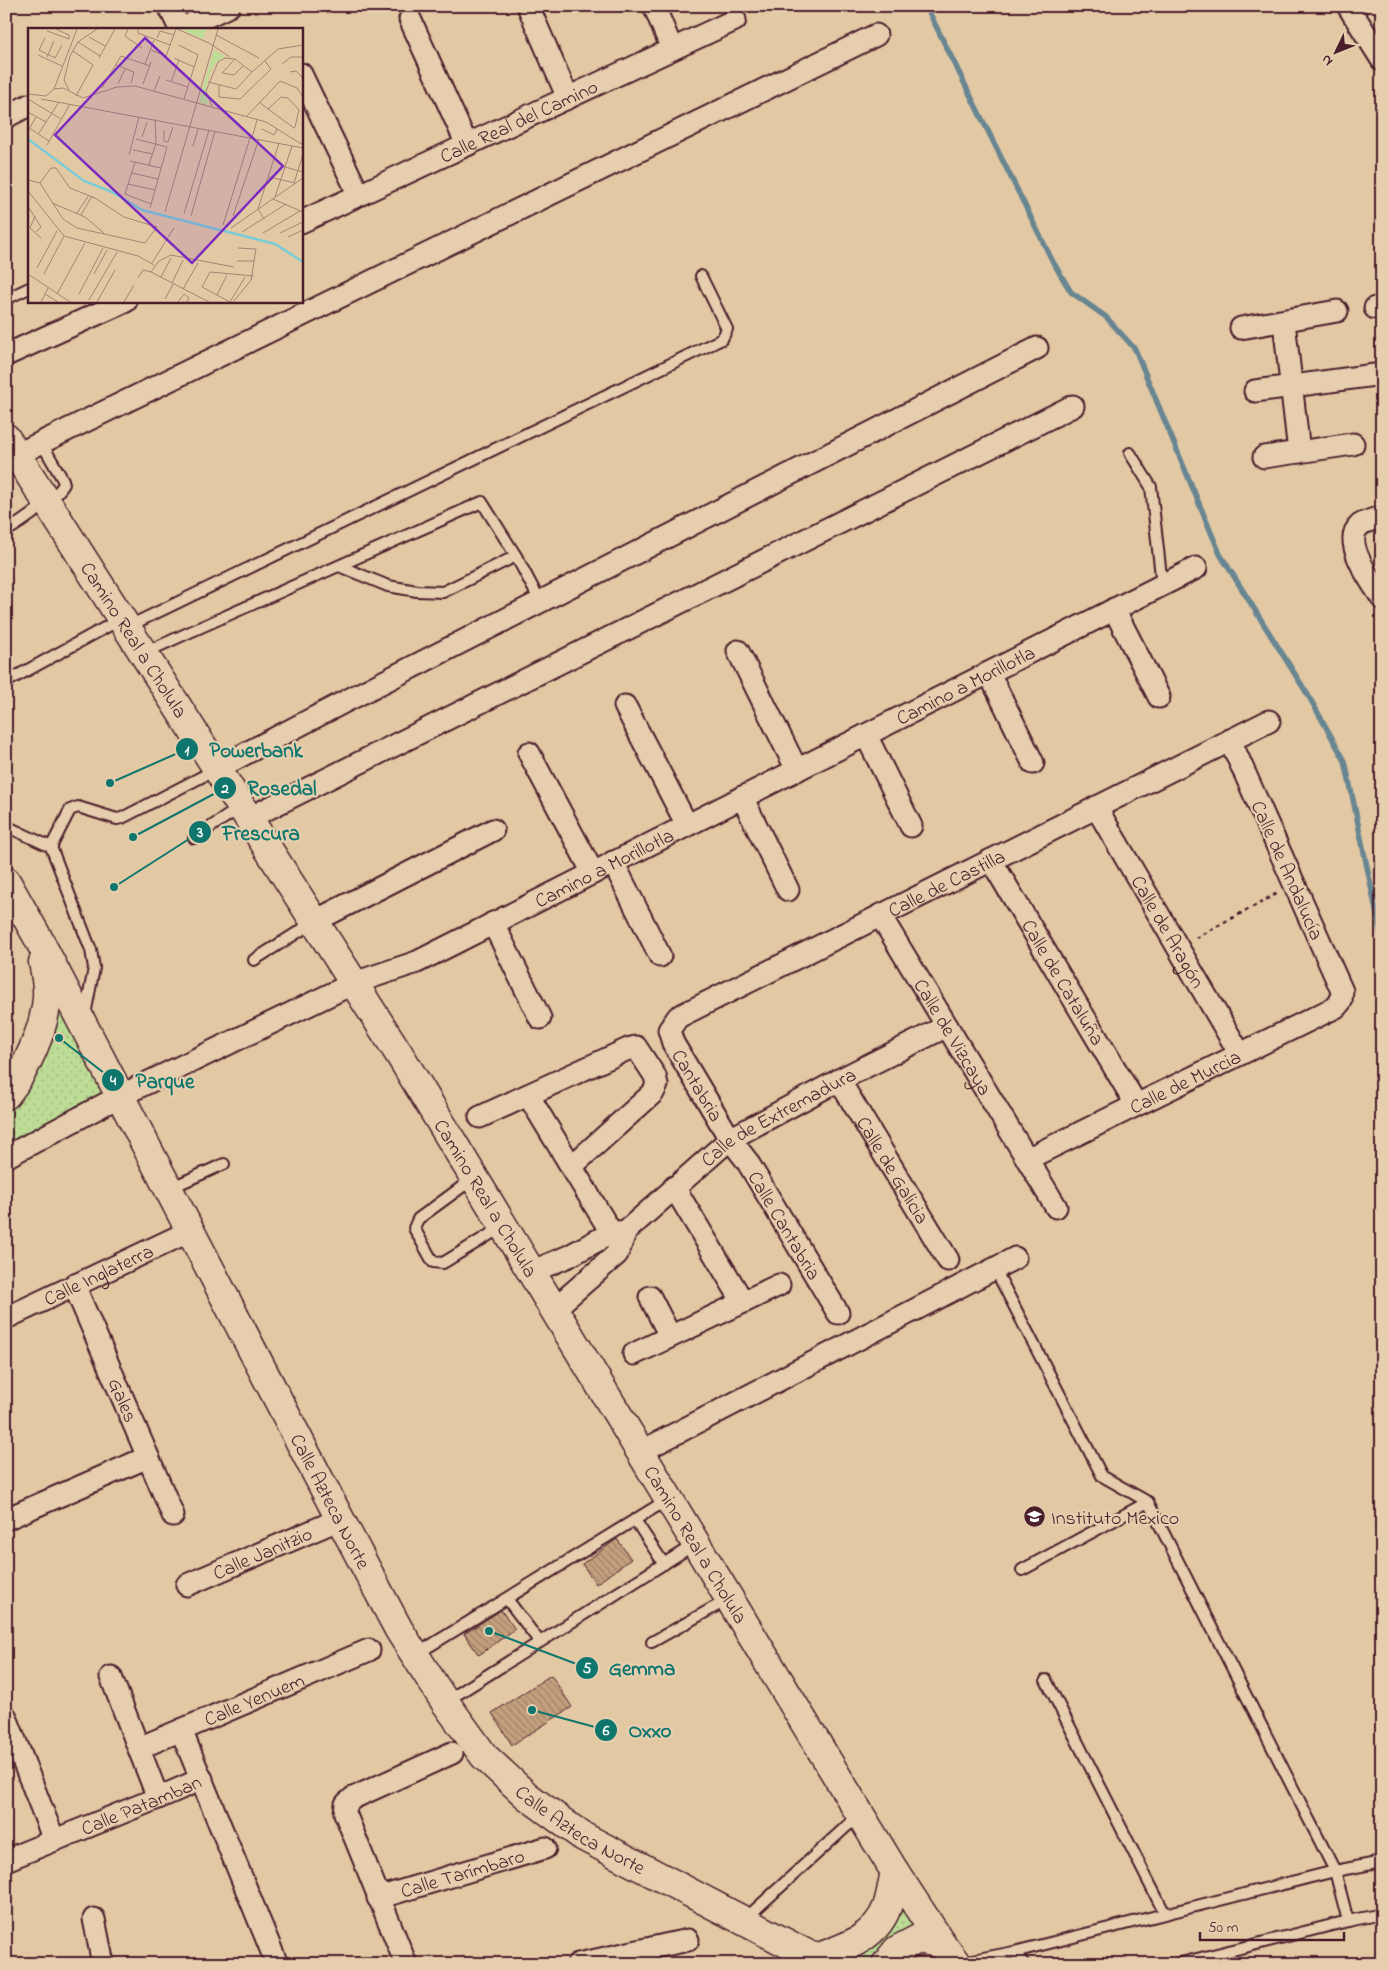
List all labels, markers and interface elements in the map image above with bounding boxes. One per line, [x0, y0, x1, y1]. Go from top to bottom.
inset map [28, 28, 302, 302]
north arrow [1310, 28, 1360, 78]
text: N [1317, 49, 1338, 70]
street label: Calle Real del Camino [436, 74, 604, 172]
street label: Camino Real a Cholula [72, 557, 193, 725]
street label: Camino a Morillotla [892, 640, 1041, 734]
callout: Powerbank [174, 731, 313, 767]
text: Powerbank [209, 737, 304, 767]
text: 1 [185, 740, 190, 762]
callout: Rosedal [213, 770, 327, 806]
text: Rosedal [247, 775, 317, 805]
text: 2 [220, 778, 229, 800]
street label: Calle de Andalucía [1242, 797, 1329, 945]
callout: Frescura [187, 814, 310, 850]
text: Frescura [221, 820, 300, 850]
text: 3 [196, 822, 203, 844]
street label: Camino a Morillotla [530, 822, 680, 917]
street label: Calle de Castilla [884, 843, 1011, 926]
street label: Calle de Aragón [1122, 871, 1211, 995]
street label: Calle de Cataluña [1013, 915, 1110, 1052]
street label: Calle de Vizcaya [905, 974, 998, 1102]
street label: Cantabria [663, 1044, 729, 1128]
street label: Calle de Murcia [1125, 1044, 1247, 1123]
callout: Parque [100, 1062, 204, 1098]
street label: Calle de Extremadura [695, 1062, 862, 1175]
text: Parque [136, 1068, 195, 1098]
text: 4 [109, 1070, 117, 1092]
street label: Calle de Galicia [847, 1112, 935, 1231]
street label: Camino Real a Cholula [425, 1114, 543, 1284]
street label: Calle Cantabria [739, 1166, 827, 1286]
street label: Calle Inglaterra [40, 1238, 159, 1315]
street label: Gales [99, 1374, 144, 1428]
street label: Calle Azteca Norte [281, 1429, 376, 1575]
street label: Camino Real a Cholula [635, 1461, 753, 1630]
school or university icon: Instituto Mexico [1023, 1505, 1047, 1529]
place label: Instituto Mexico [1051, 1505, 1179, 1534]
street label: Calle Janitzio [209, 1521, 318, 1589]
callout: Gemma [574, 1650, 686, 1686]
text: Gemma [609, 1655, 675, 1685]
text: 5 [583, 1658, 592, 1680]
street label: Calle Yenuem [200, 1667, 310, 1736]
callout: Oxxo [593, 1712, 681, 1748]
text: Oxxo [629, 1717, 672, 1747]
text: 6 [602, 1720, 610, 1742]
street label: Calle Patamban [77, 1769, 207, 1845]
street label: Calle Azteca Norte [507, 1779, 650, 1884]
street label: Calle Tarímbaro [397, 1843, 529, 1907]
scale bar [1200, 1910, 1344, 1942]
text: 50 m [1208, 1917, 1239, 1939]

